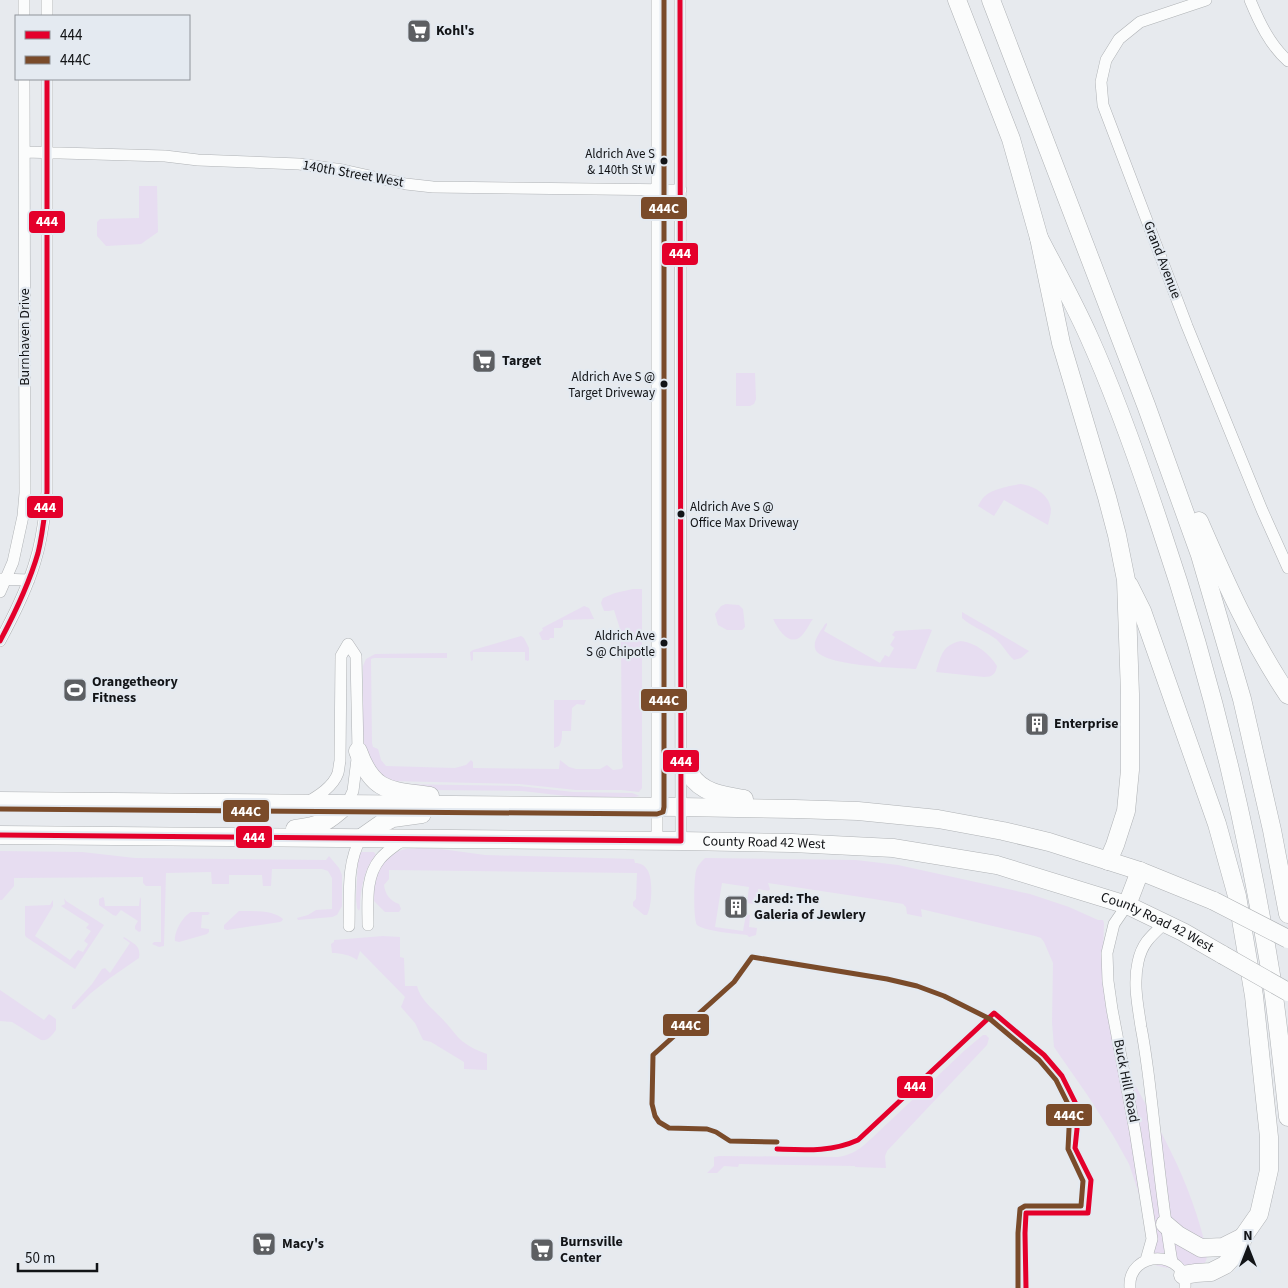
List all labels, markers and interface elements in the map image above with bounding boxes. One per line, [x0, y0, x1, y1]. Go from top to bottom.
legend [15, 15, 190, 80]
supermarket icon: Kohl's [406, 18, 432, 44]
place label: Kohl's [436, 21, 474, 41]
text: 444 [60, 25, 83, 46]
text: 444C [60, 50, 91, 71]
place label: Aldrich Ave S & 140th St W [585, 145, 655, 179]
street label: 140th Street West [301, 155, 405, 193]
marker: Aldrich Ave S & 140th St W [659, 156, 669, 166]
line badge: 444C [640, 196, 688, 220]
text: 444C [649, 199, 679, 219]
line badge: 444 [28, 210, 66, 234]
text: 444 [36, 212, 59, 232]
street label: Grand Avenue [1138, 218, 1186, 302]
line badge: 444 [661, 242, 699, 266]
text: 444 [669, 244, 692, 264]
street label: Burnhaven Drive [15, 288, 35, 386]
supermarket icon: Target [471, 348, 497, 374]
place label: Target [502, 351, 542, 371]
place label: Aldrich Ave S @ Target Driveway [568, 368, 655, 402]
marker: Aldrich Ave S @ Target Driveway [659, 379, 669, 389]
line badge: 444 [26, 495, 64, 519]
text: 444 [34, 498, 57, 518]
place label: Aldrich Ave S @ Office Max Driveway [690, 498, 799, 532]
marker: Aldrich Ave S @ Office Max Driveway [676, 509, 686, 519]
place label: Aldrich Ave S @ Chipotle [586, 627, 655, 661]
marker: Aldrich Ave S @ Chipotle [659, 638, 669, 648]
place label: Orangetheory Fitness [92, 672, 179, 708]
sports icon: Orangetheory Fitness [62, 677, 88, 703]
line badge: 444C [640, 688, 688, 712]
text: 444C [649, 691, 679, 711]
building icon: Enterprise [1024, 711, 1050, 737]
place label: Enterprise [1054, 714, 1119, 734]
line badge: 444 [662, 749, 700, 773]
text: 444 [670, 752, 693, 772]
line badge: 444C [222, 799, 270, 823]
text: 444C [231, 802, 261, 822]
line badge: 444 [235, 825, 273, 849]
text: 444 [243, 828, 266, 848]
street label: County Road 42 West [702, 831, 826, 855]
street label: County Road 42 West [1098, 887, 1217, 958]
place label: Jared: The Galeria of Jewlery [754, 889, 867, 925]
building icon: Jared: The Galeria of Jewlery [723, 894, 749, 920]
line badge: 444C [662, 1013, 710, 1037]
text: 444C [671, 1016, 701, 1036]
street label: Buck Hill Road [1108, 1038, 1144, 1124]
line badge: 444 [896, 1075, 934, 1099]
text: 444 [904, 1077, 927, 1097]
line badge: 444C [1045, 1103, 1093, 1127]
text: 444C [1054, 1106, 1084, 1126]
north arrow [1223, 1223, 1273, 1273]
text: N [1243, 1226, 1253, 1246]
supermarket icon: Macy's [251, 1231, 277, 1257]
place label: Burnsville Center [560, 1232, 623, 1268]
place label: Macy's [282, 1234, 324, 1254]
supermarket icon: Burnsville Center [529, 1237, 555, 1263]
scale bar [18, 1240, 96, 1272]
text: 50 m [25, 1248, 55, 1269]

